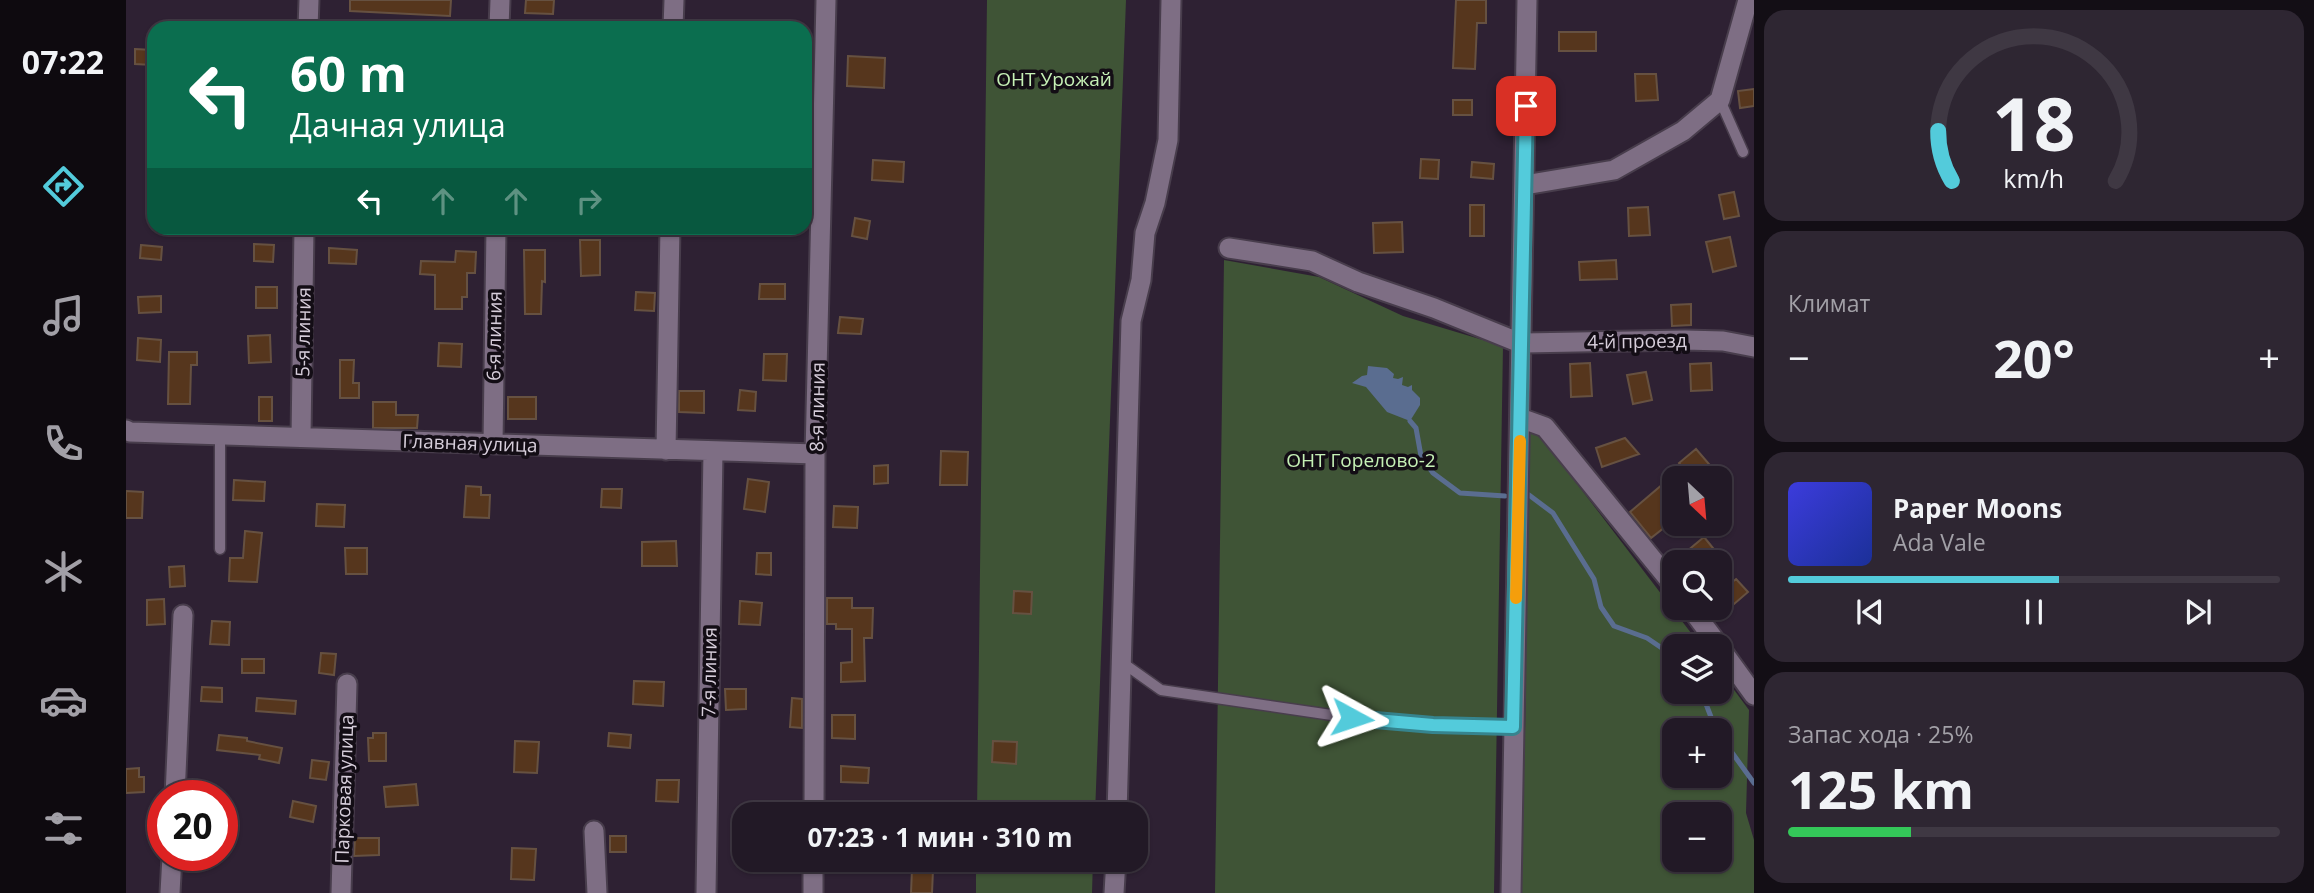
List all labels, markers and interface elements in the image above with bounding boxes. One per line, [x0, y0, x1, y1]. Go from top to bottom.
text: 07:22 [22, 40, 104, 83]
text: 60 m [290, 40, 407, 106]
icon: left [175, 49, 266, 140]
park label: ОНТ Урожай [996, 66, 1112, 92]
text: 18 [1992, 74, 2076, 173]
pin [1496, 76, 1556, 136]
icon: arrive [1507, 87, 1545, 125]
text: Дачная улица [290, 103, 506, 146]
text: km/h [2004, 161, 2064, 195]
icon: directions [39, 162, 88, 211]
icon: left [351, 182, 389, 220]
icon: ahead [424, 182, 462, 220]
icon: ahead [497, 182, 535, 220]
icon: right [570, 182, 608, 220]
street label: 5-я линия [289, 287, 317, 377]
text: Климат [1788, 287, 1870, 319]
icon: music [39, 291, 88, 340]
street label: 6-я линия [480, 291, 508, 381]
text: 20° [1993, 322, 2075, 393]
street label: 4-й проезд [1587, 327, 1687, 355]
text: − [1788, 331, 1810, 383]
text: + [2258, 331, 2280, 383]
street label: 8-я линия [803, 362, 831, 452]
icon: phone [39, 419, 88, 468]
street label: Главная улица [402, 428, 538, 458]
park label: ОНТ Горелово-2 [1286, 447, 1436, 473]
north arrow [1662, 466, 1732, 536]
map controls [1662, 466, 1732, 872]
text: Paper Moons [1893, 490, 2062, 526]
text: Ada Vale [1893, 526, 1986, 558]
icon: climate [39, 547, 88, 596]
button: search [1662, 550, 1732, 620]
icon: previous [1851, 593, 1889, 631]
icon: pause [2015, 593, 2053, 631]
icon: next [2179, 593, 2217, 631]
street label: 7-я линия [695, 627, 723, 717]
button: layers [1662, 634, 1732, 704]
icon: car [39, 676, 88, 725]
position arrow [1315, 681, 1389, 755]
street label: Парковая улица [328, 714, 360, 864]
button: + [1662, 718, 1732, 788]
text: Запас хода · 25% [1788, 718, 1973, 750]
text: 125 km [1788, 753, 1974, 824]
speed limit sign: 20 [147, 780, 238, 871]
button: − [1662, 802, 1732, 872]
icon: filters [39, 804, 88, 853]
text: 07:23 · 1 мин · 310 m [807, 819, 1073, 855]

